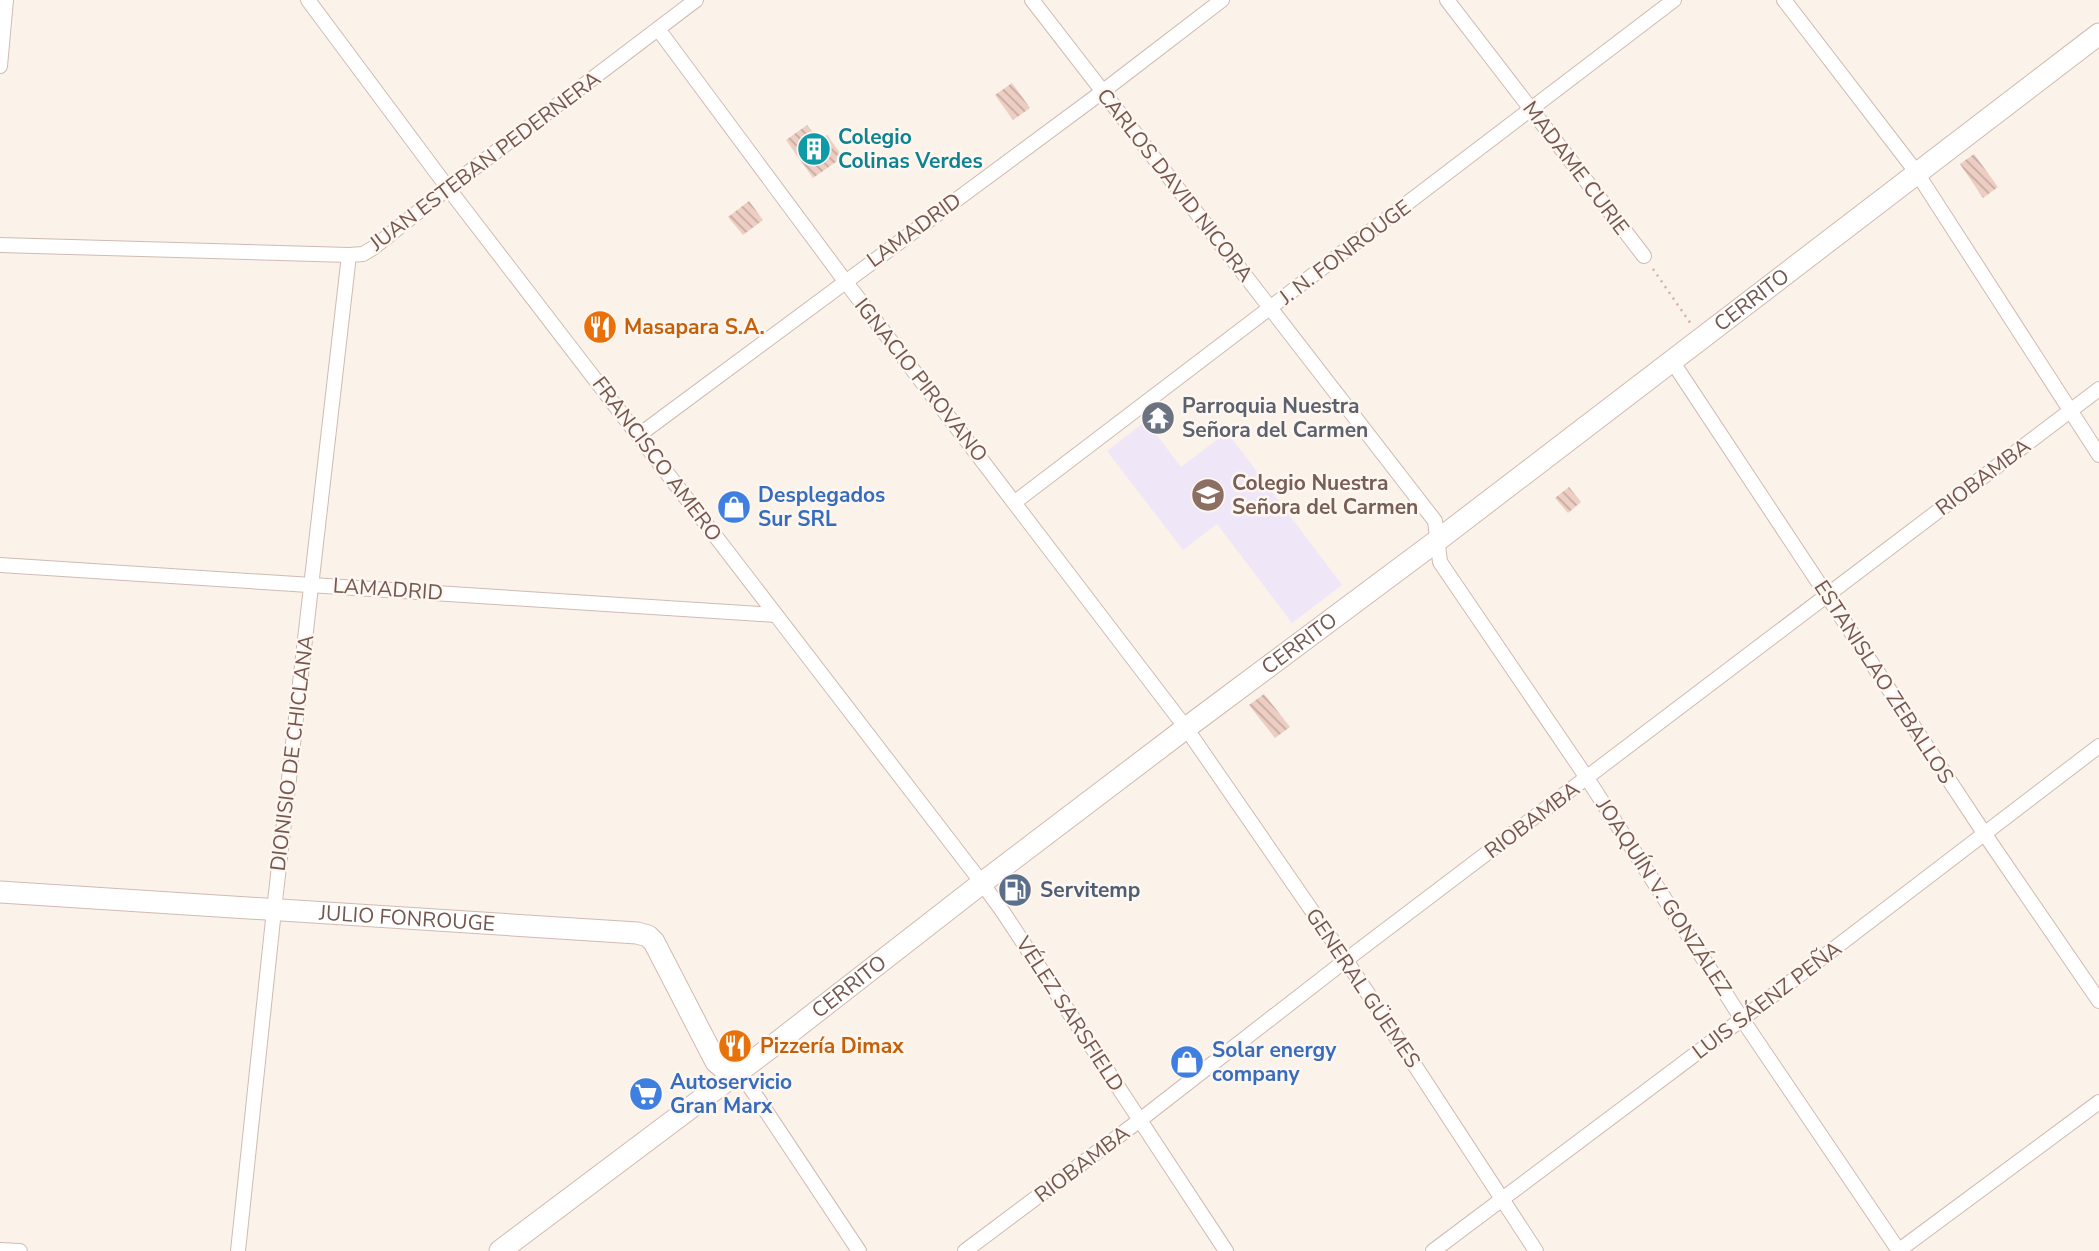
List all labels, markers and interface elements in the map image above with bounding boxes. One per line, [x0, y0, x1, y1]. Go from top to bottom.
street label: JUAN ESTEBAN PEDERNERA [363, 65, 606, 258]
street label: CARLOS DAVID NICORA [1091, 82, 1259, 288]
street label: MADAME CURIE [1516, 95, 1636, 241]
place label: Colegio Colinas Verdes [838, 123, 983, 175]
building icon: Colegio Colinas Verdes [795, 130, 833, 168]
street label: LAMADRID [861, 186, 967, 274]
street label: J. N. FONROUGE [1273, 193, 1417, 311]
street label: CERRITO [1708, 262, 1795, 338]
street label: IGNACIO PIROVANO [848, 292, 994, 468]
restaurant icon: Masapara S.A. [581, 308, 619, 346]
place label: Masapara S.A. [624, 313, 765, 341]
street label: FRANCISCO AMERO [586, 371, 728, 547]
place label: Parroquia Nuestra Señora del Carmen [1182, 392, 1368, 444]
temple icon: Parroquia Nuestra Señora del Carmen [1139, 399, 1177, 437]
street label: RIOBAMBA [1930, 432, 2036, 522]
place label: Colegio Nuestra Señora del Carmen [1232, 469, 1418, 521]
school or university icon: Colegio Nuestra Señora del Carmen [1189, 476, 1227, 514]
place label: Desplegados Sur SRL [758, 481, 885, 533]
shop icon: Desplegados Sur SRL [715, 488, 753, 526]
street label: LAMADRID [332, 571, 444, 607]
street label: ESTANISLAO ZEBALLOS [1808, 575, 1960, 789]
street label: CERRITO [1256, 606, 1343, 681]
street label: DIONISIO DE CHICLANA [264, 633, 320, 873]
street label: RIOBAMBA [1479, 775, 1585, 865]
street label: JOAQUÍN V. GONZÁLEZ [1589, 792, 1738, 1001]
fuel station icon: Servitemp [996, 871, 1034, 909]
place label: Servitemp [1040, 876, 1140, 904]
street label: JULIO FONROUGE [317, 899, 496, 938]
street label: GENERAL GÜEMES [1299, 903, 1427, 1073]
street label: VÉLEZ SARSFIELD [1009, 930, 1131, 1097]
street label: LUIS SÁENZ PEÑA [1687, 935, 1847, 1065]
street label: CERRITO [806, 948, 892, 1024]
restaurant icon: Pizzería Dimax [716, 1027, 754, 1065]
place label: Pizzería Dimax [760, 1032, 904, 1060]
place label: Solar energy company [1212, 1036, 1337, 1088]
shop icon: Solar energy company [1168, 1043, 1206, 1081]
place label: Autoservicio Gran Marx [670, 1068, 792, 1120]
supermarket icon: Autoservicio Gran Marx [627, 1075, 665, 1113]
street label: RIOBAMBA [1029, 1119, 1135, 1209]

